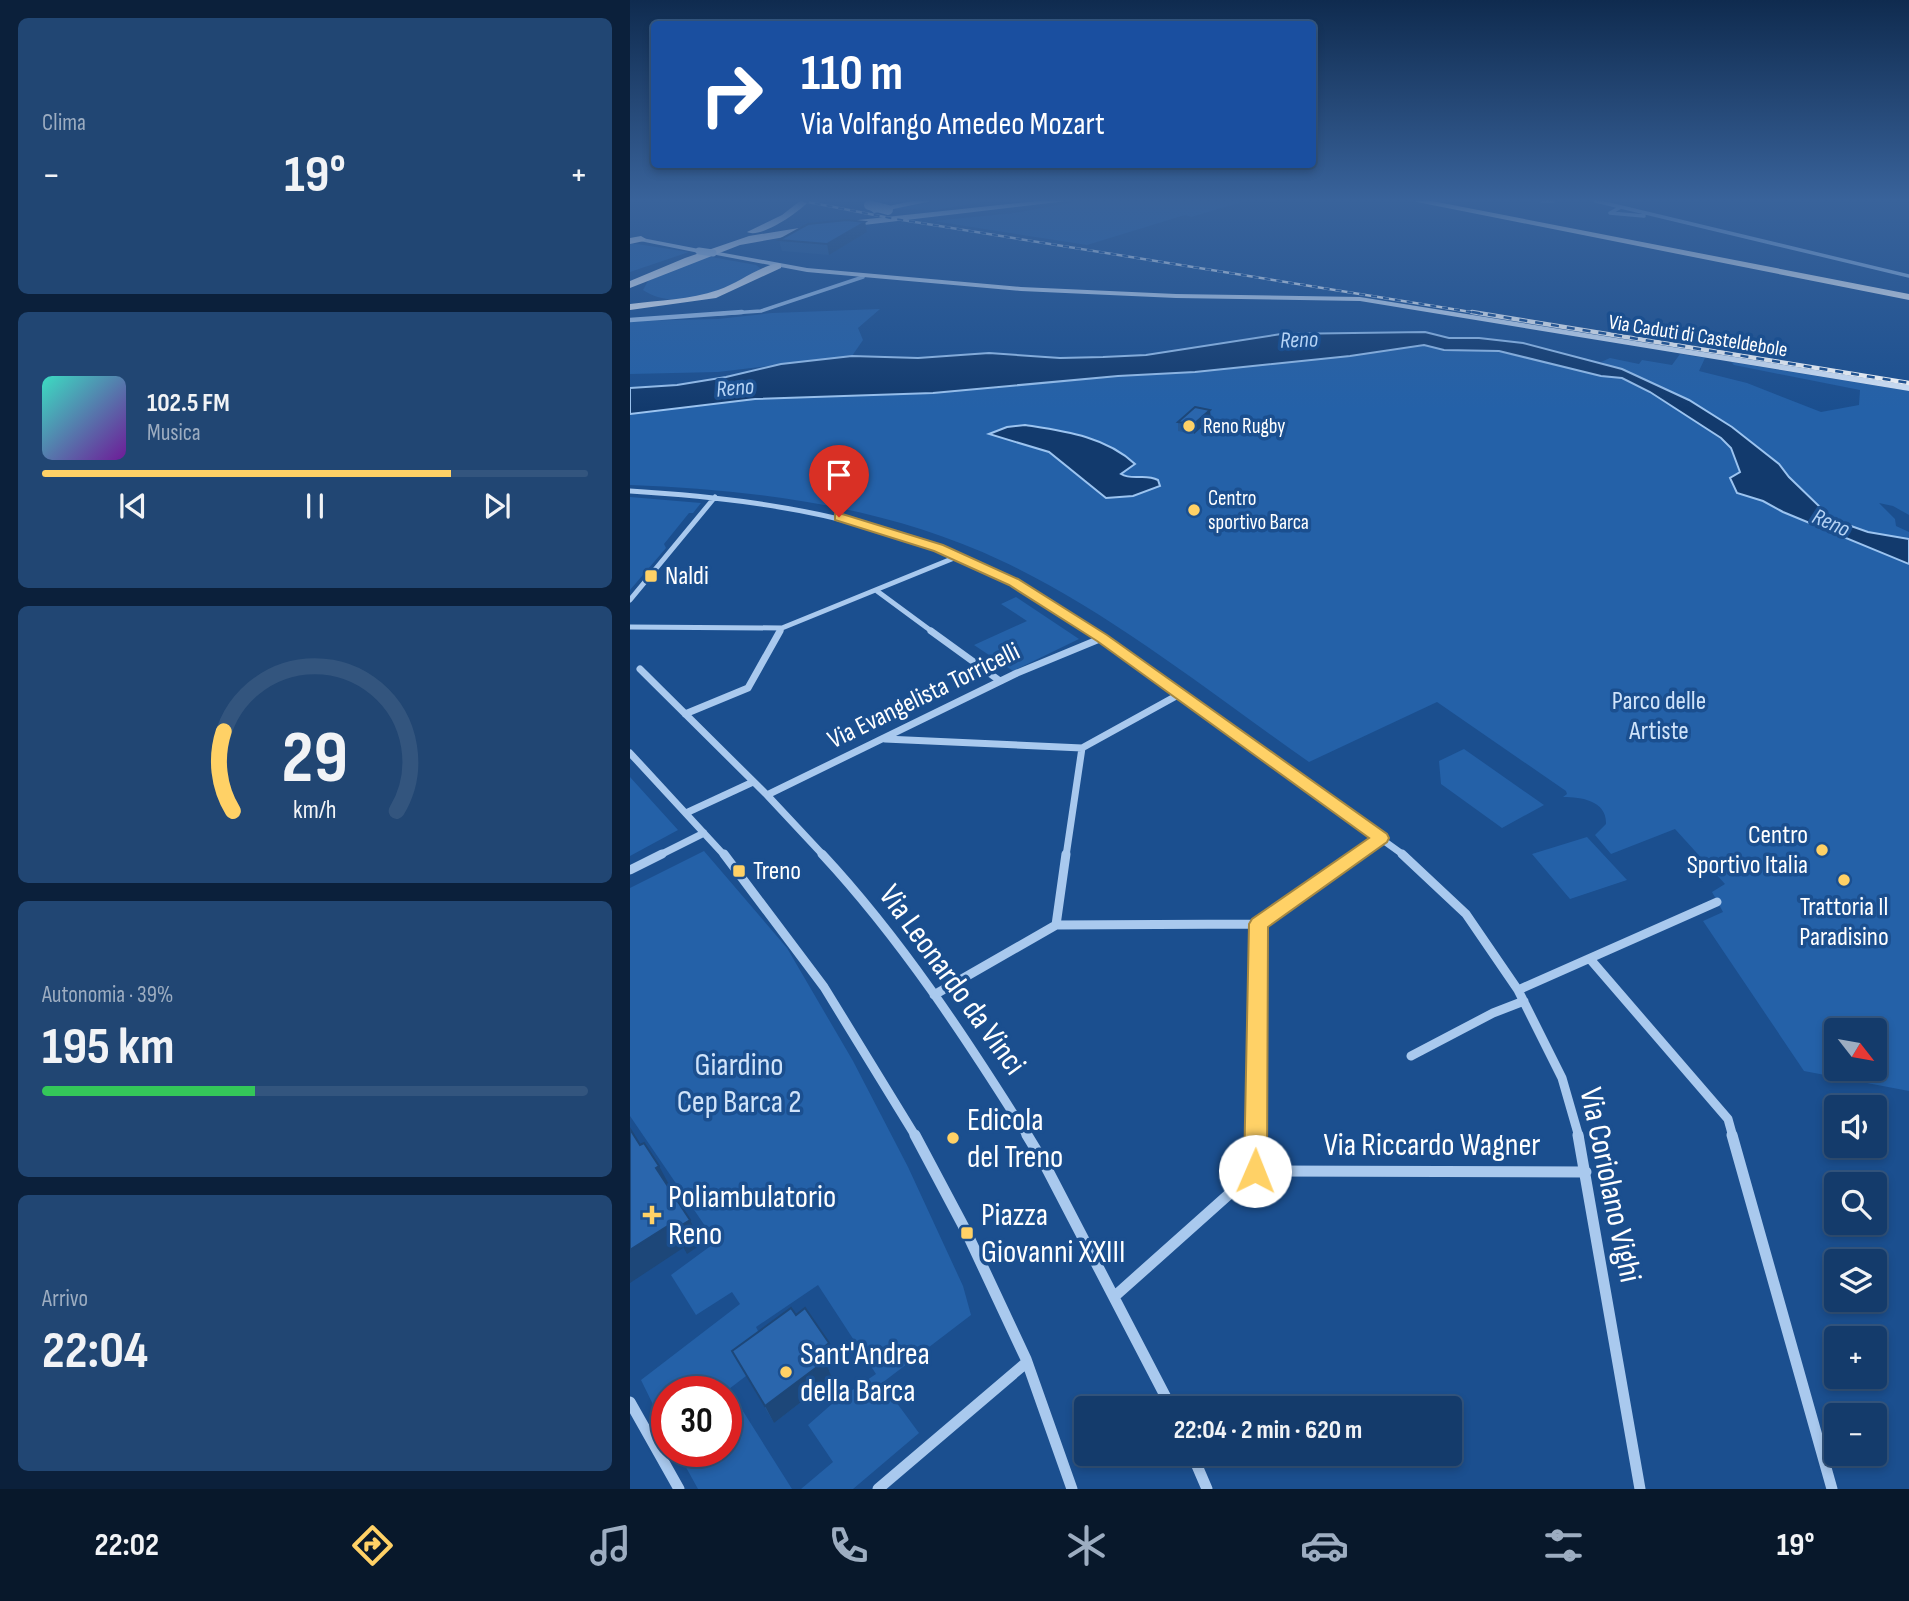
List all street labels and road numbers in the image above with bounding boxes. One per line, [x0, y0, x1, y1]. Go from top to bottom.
street label: Via Caduti di Casteldebole [1607, 310, 1789, 362]
street label: Via Evangelista Torricelli [823, 636, 1025, 756]
street label: Via Leonardo da Vinci [870, 877, 1034, 1083]
street label: Via Coriolano Vighi [1570, 1084, 1650, 1286]
street label: Via Riccardo Wagner [1323, 1126, 1541, 1165]

